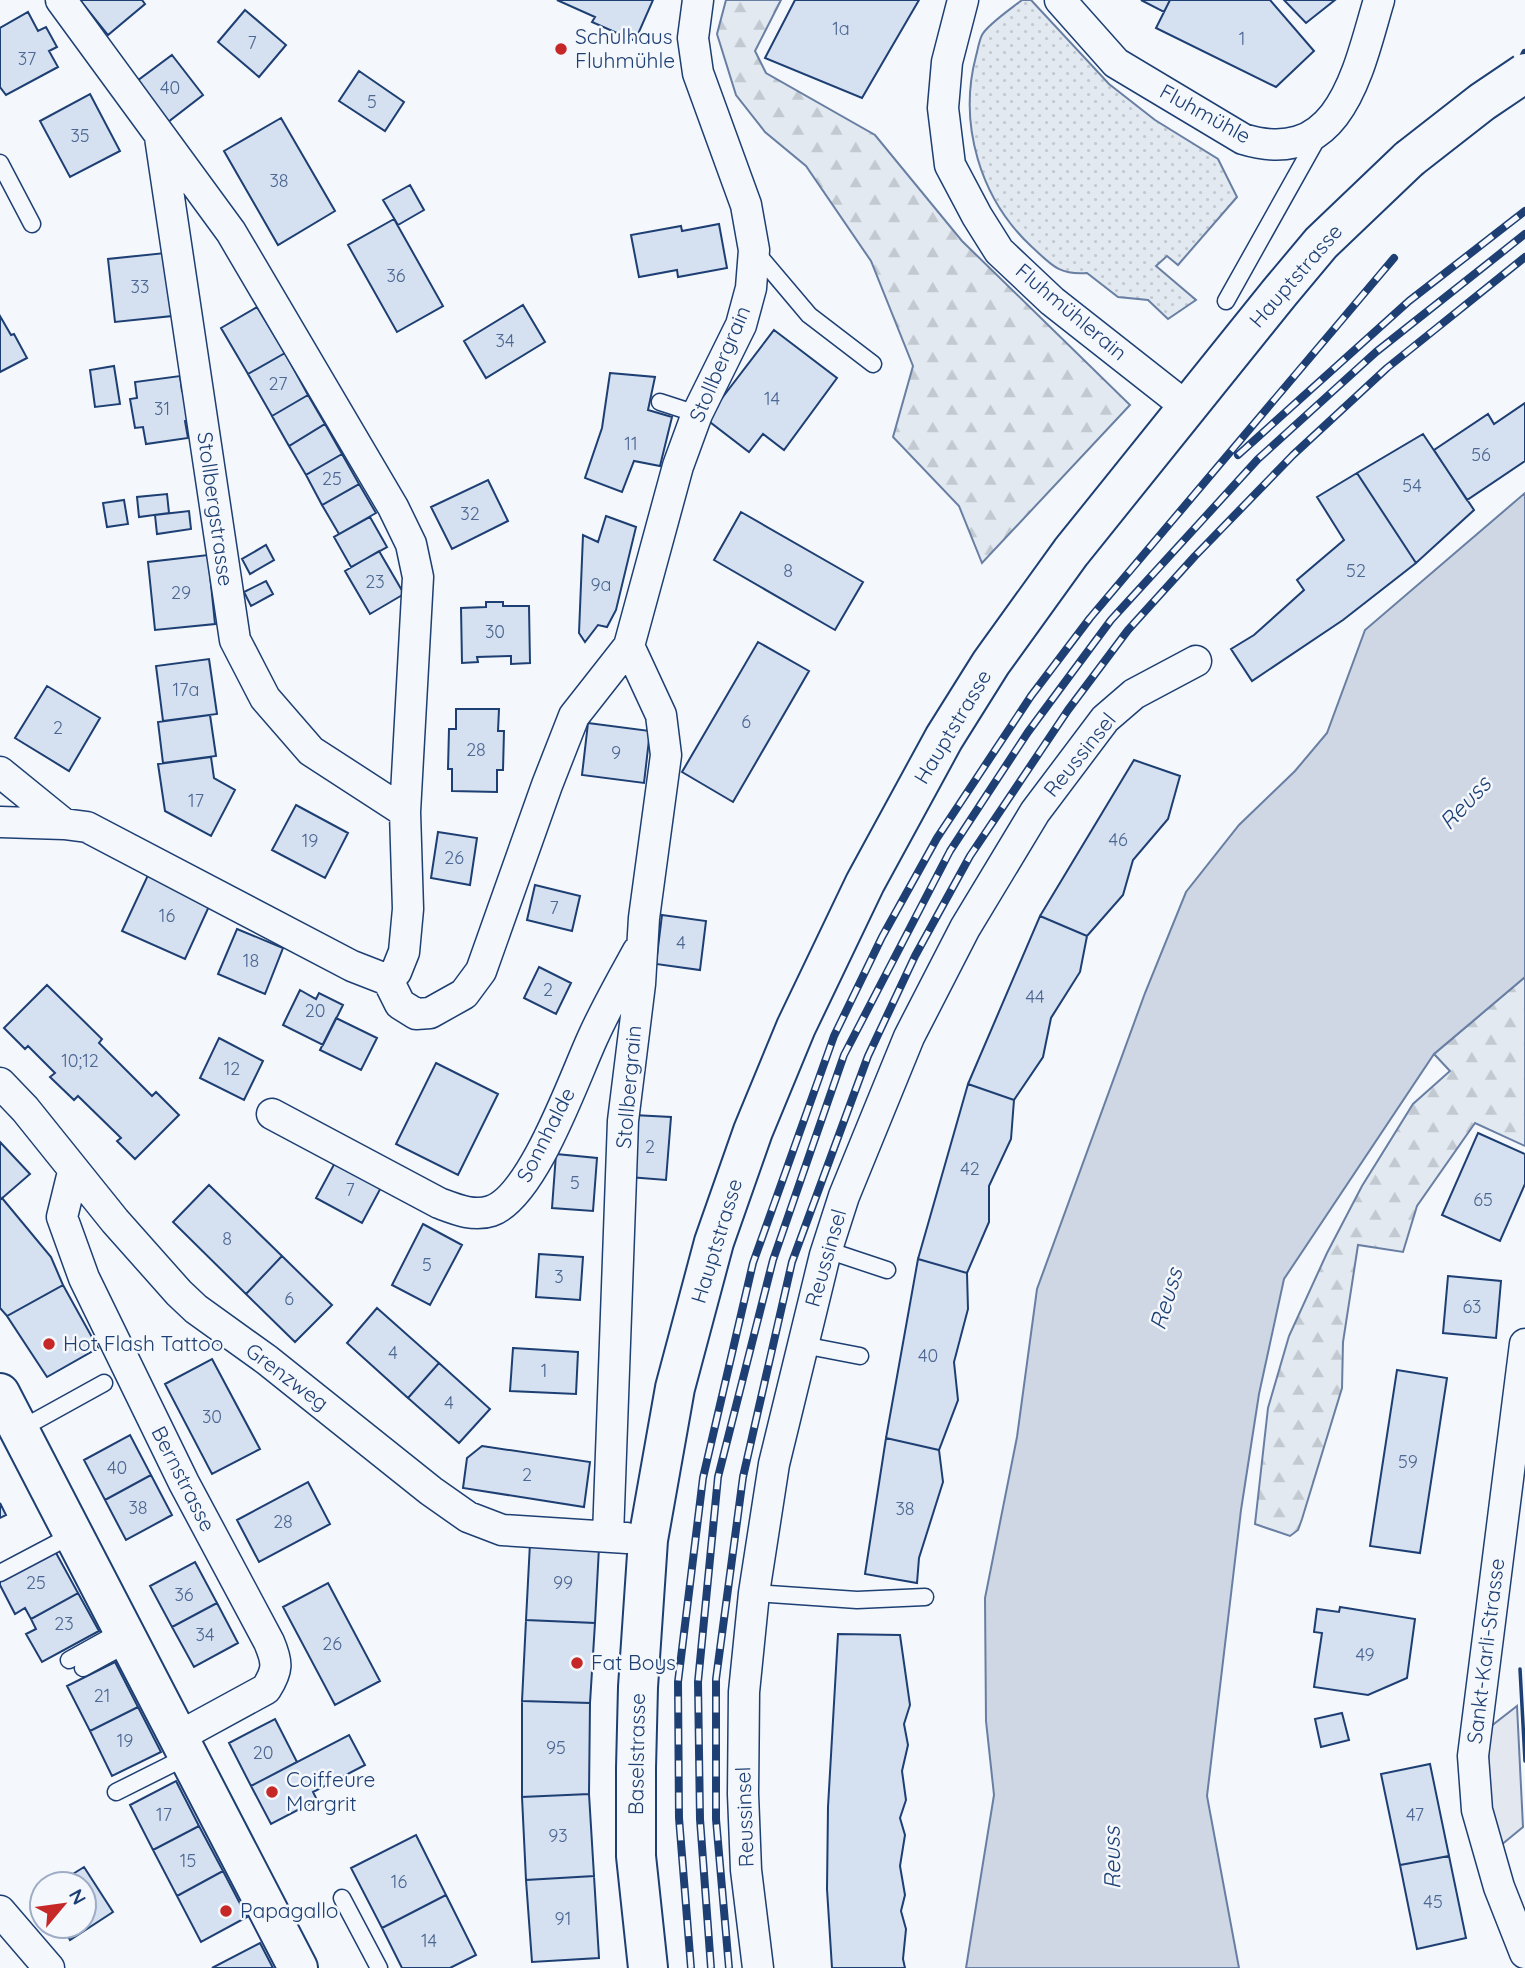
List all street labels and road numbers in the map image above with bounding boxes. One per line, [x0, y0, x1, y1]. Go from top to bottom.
street label: Fluhmühle [1155, 78, 1256, 149]
street label: Hauptstrasse [1243, 218, 1347, 333]
street label: Fluhmühlerain [1011, 257, 1133, 365]
street label: Stollbergrain [683, 302, 755, 426]
street label: Stollbergstrasse [192, 430, 240, 588]
street label: Hauptstrasse [908, 665, 996, 788]
street label: Reussinsel [1037, 707, 1121, 802]
street label: Stollbergrain [610, 1024, 646, 1150]
street label: Sonnhalde [510, 1083, 580, 1186]
street label: Hauptstrasse [685, 1175, 747, 1306]
street label: Reussinsel [799, 1206, 851, 1310]
street label: Grenzweg [241, 1337, 334, 1416]
street label: Bernstrasse [146, 1421, 222, 1536]
street label: Sankt-Karli-Strasse [1461, 1557, 1509, 1745]
street label: Baselstrasse [622, 1693, 650, 1815]
street label: Reussinsel [729, 1766, 759, 1868]

